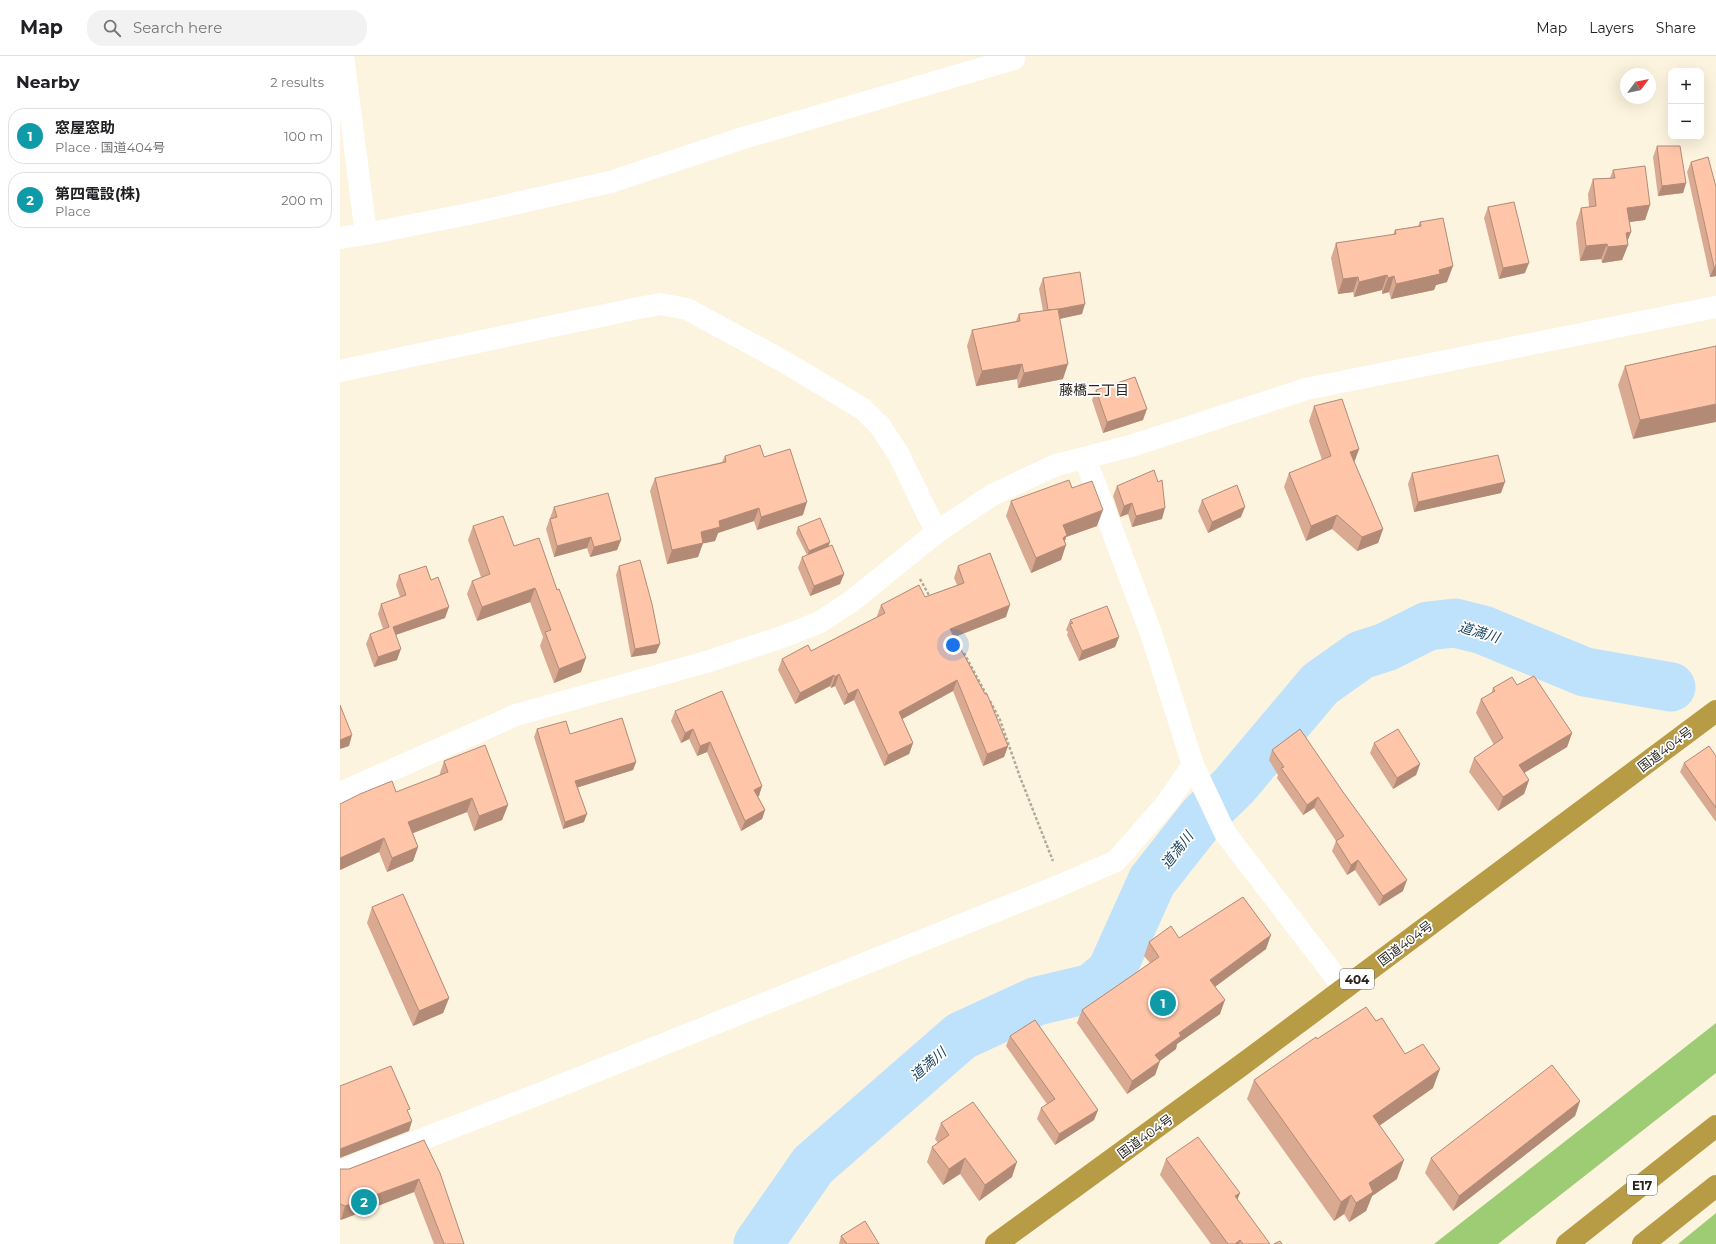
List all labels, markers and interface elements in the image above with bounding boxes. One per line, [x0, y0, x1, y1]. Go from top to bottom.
search box [87, 10, 367, 46]
text: Map [20, 16, 63, 39]
icon: search [101, 17, 123, 39]
text: Search here [133, 18, 222, 37]
text: Map [1536, 19, 1567, 37]
text: Layers [1589, 19, 1634, 37]
text: Share [1656, 19, 1696, 37]
north arrow [1620, 68, 1656, 104]
map controls [1668, 68, 1704, 140]
button: + [1668, 68, 1704, 104]
text: Nearby [16, 72, 80, 92]
text: 2 results [270, 74, 324, 90]
button: − [1668, 104, 1704, 140]
text: 窓屋窓助 [55, 118, 115, 137]
text: 1 [27, 128, 33, 144]
text: 100 m [284, 128, 323, 144]
text: Place · 国道404号 [55, 139, 165, 155]
text: 第四電設(株) [55, 184, 141, 203]
text: 2 [26, 192, 34, 208]
text: 200 m [281, 192, 323, 208]
text: Place [55, 203, 91, 219]
district label: 藤橋二丁目 [1059, 381, 1129, 399]
water label: 道満川 [1456, 617, 1504, 647]
your location [943, 635, 963, 655]
street label: 国道404号 [1634, 723, 1696, 775]
water label: 道満川 [1157, 826, 1198, 872]
street label: 国道404号 [1374, 917, 1436, 969]
road number: 404 [1340, 969, 1374, 989]
pin: 1 [1150, 988, 1176, 1018]
water label: 道満川 [906, 1042, 951, 1085]
street label: 国道404号 [1114, 1110, 1176, 1162]
road number: E17 [1627, 1175, 1657, 1195]
pin: 2 [351, 1187, 377, 1217]

